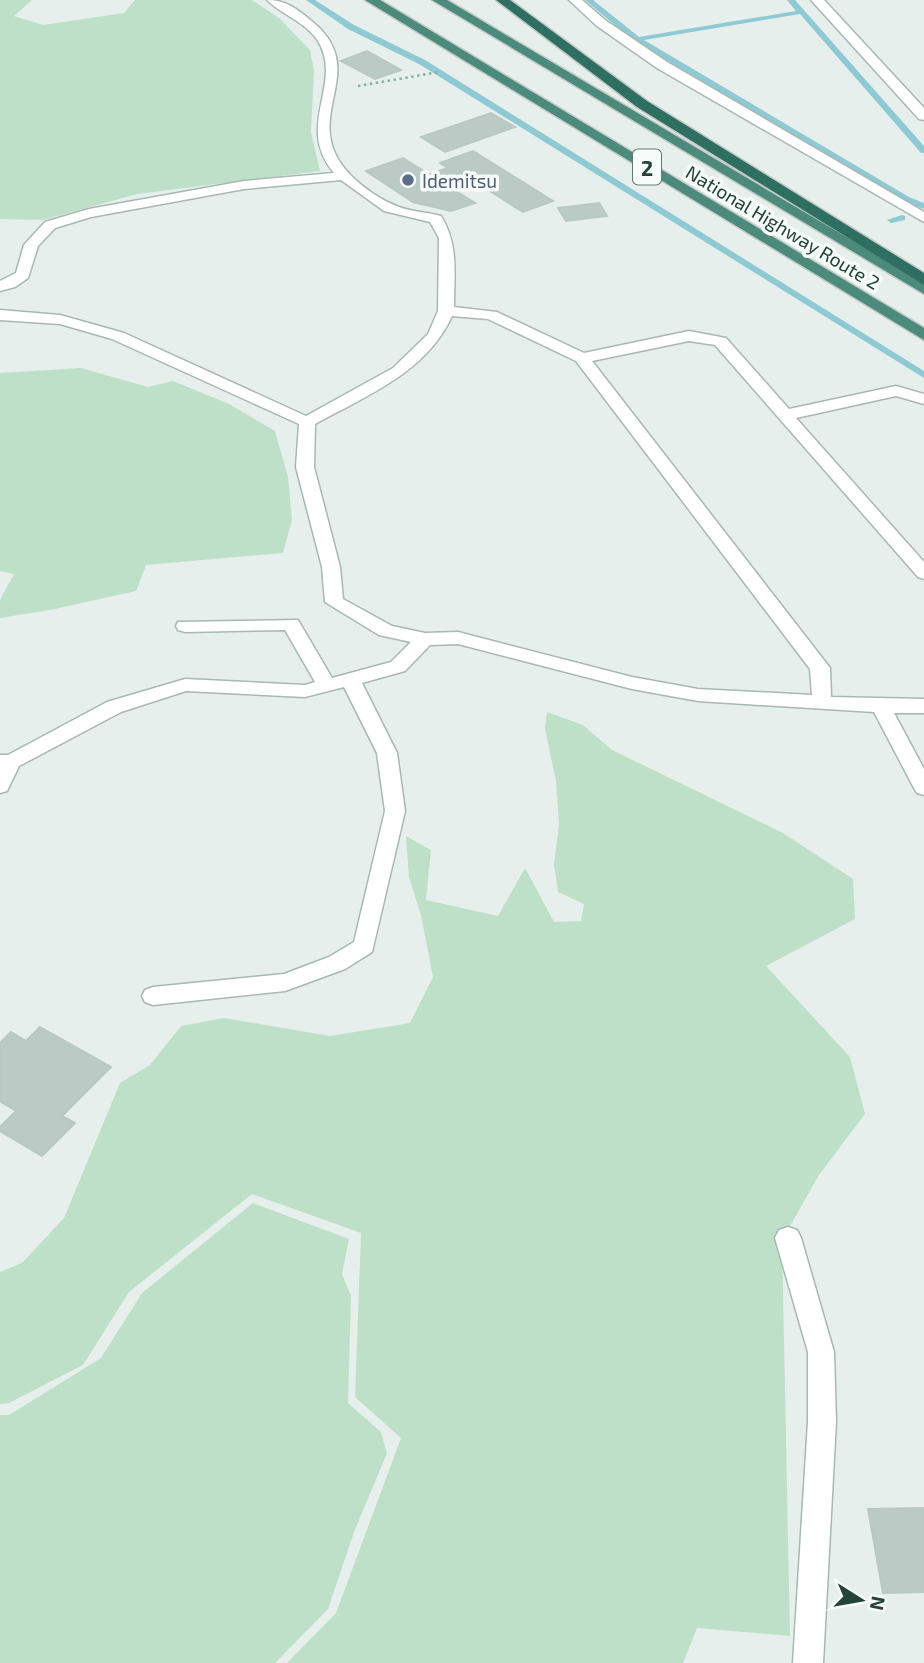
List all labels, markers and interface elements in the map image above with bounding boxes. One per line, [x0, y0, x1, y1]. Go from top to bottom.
road number: 2 [633, 150, 661, 184]
street label: National Highway Route 2 [682, 160, 884, 294]
place label: Idemitsu [422, 169, 497, 192]
marker: Idemitsu [400, 172, 416, 188]
north arrow [826, 1565, 896, 1635]
text: N [866, 1594, 891, 1612]

